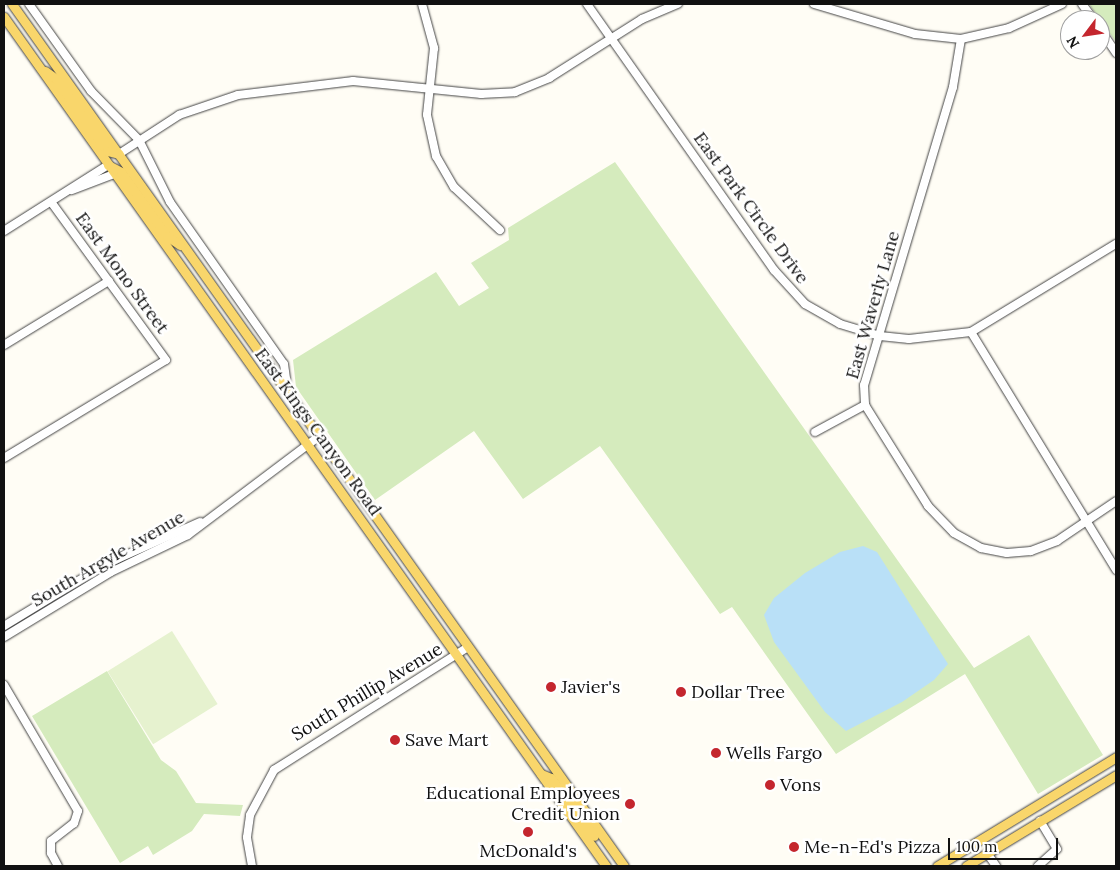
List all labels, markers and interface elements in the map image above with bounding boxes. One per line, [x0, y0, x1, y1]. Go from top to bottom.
north arrow [1060, 10, 1110, 60]
text: N [1063, 33, 1084, 51]
street label: East Park Circle Drive [689, 128, 813, 288]
street label: East Mono Street [71, 208, 173, 338]
street label: East Waverly Lane [842, 228, 904, 382]
street label: East Kings Canyon Road [250, 344, 386, 520]
street label: South Argyle Avenue [28, 506, 188, 612]
street label: South Phillip Avenue [288, 638, 446, 746]
place label: Javier's [561, 676, 620, 698]
marker: Javier's [545, 681, 557, 693]
place label: Dollar Tree [691, 681, 785, 703]
marker: Dollar Tree [675, 686, 687, 698]
place label: Save Mart [405, 729, 488, 751]
marker: Save Mart [389, 734, 401, 746]
place label: Wells Fargo [726, 742, 822, 764]
marker: Wells Fargo [710, 747, 722, 759]
place label: Vons [780, 774, 821, 796]
marker: Vons [764, 779, 776, 791]
place label: Educational Employees Credit Union [426, 783, 620, 826]
marker: Educational Employees Credit Union [624, 798, 636, 810]
marker: McDonald's [522, 826, 534, 838]
scale bar [950, 828, 1060, 860]
place label: Me-n-Ed's Pizza [804, 836, 941, 858]
text: 100 m [956, 837, 997, 856]
place label: McDonald's [479, 840, 577, 862]
marker: Me-n-Ed's Pizza [788, 841, 800, 853]

